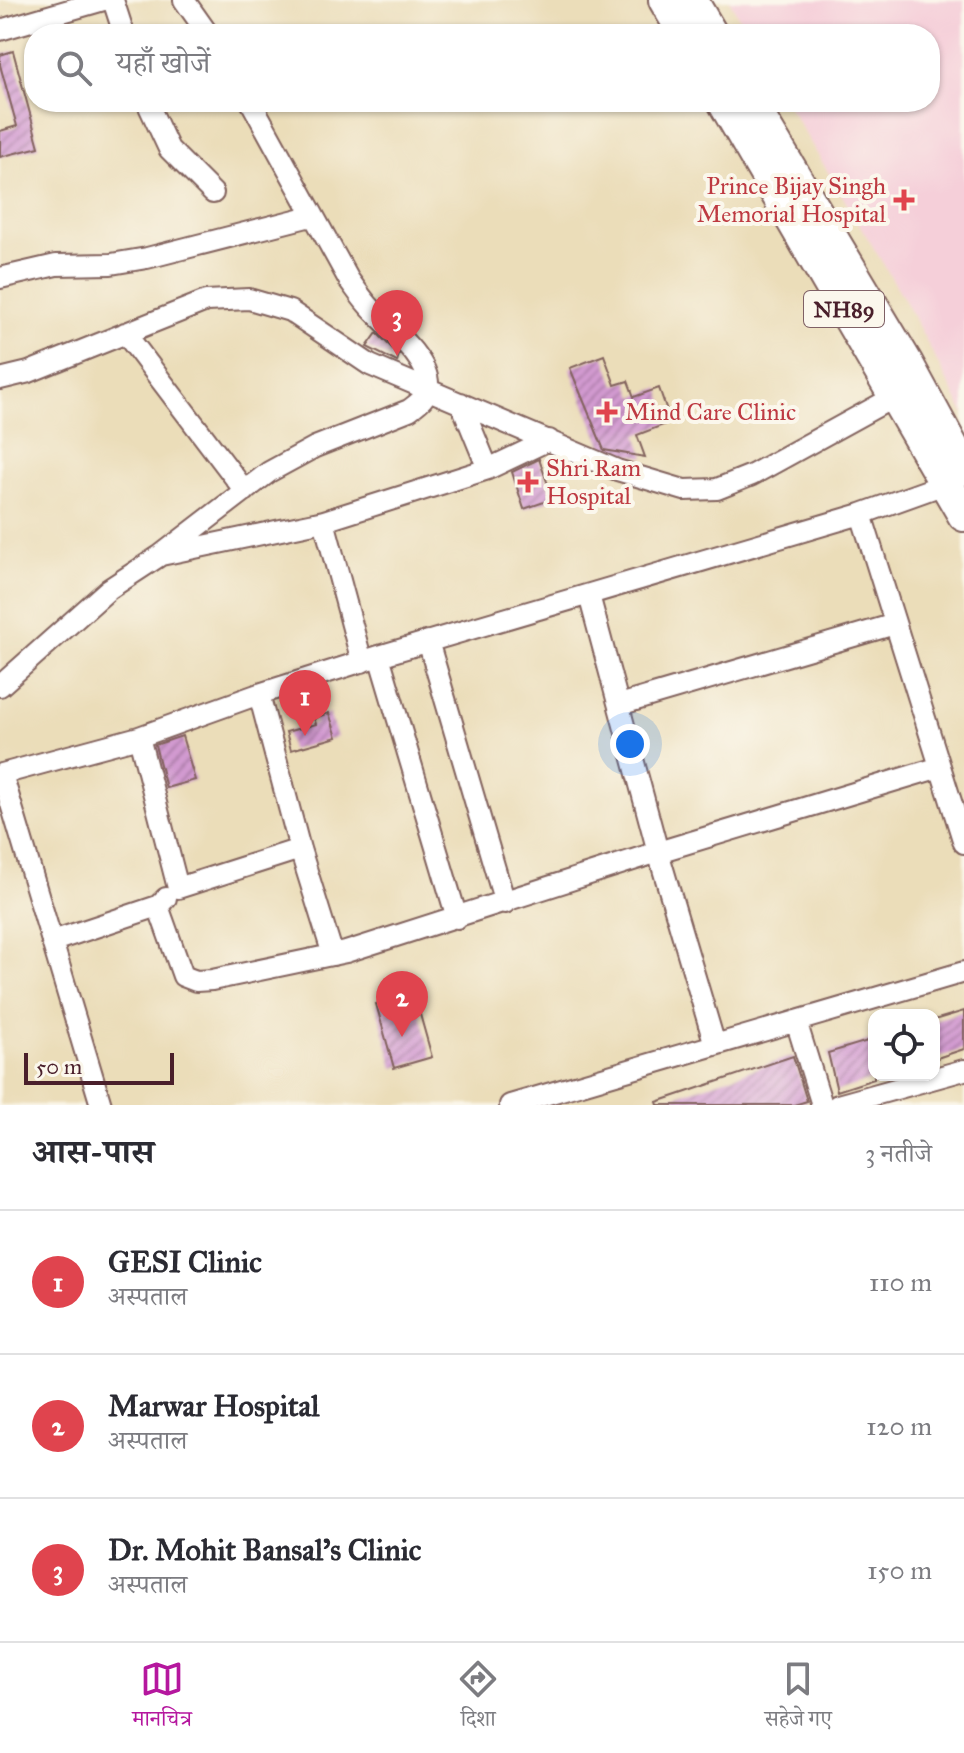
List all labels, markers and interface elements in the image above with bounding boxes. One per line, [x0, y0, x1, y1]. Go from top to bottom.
search box [24, 24, 940, 112]
text: यहाँ खोजें [116, 45, 210, 81]
icon: search [52, 46, 96, 90]
place label: Prince Bijay Singh Memorial Hospital [697, 171, 887, 229]
marker: Prince Bijay Singh Memorial Hospital [893, 189, 915, 211]
pin: 3 [371, 290, 423, 356]
road number: NH89 [804, 291, 884, 327]
place label: Mind Care Clinic [625, 397, 796, 427]
marker: Mind Care Clinic [596, 401, 618, 423]
place label: Shri Ram Hospital [546, 453, 641, 511]
marker: Shri Ram Hospital [517, 471, 539, 493]
pin: 1 [279, 670, 331, 736]
your location [610, 724, 650, 764]
pin: 2 [376, 971, 428, 1037]
map controls [868, 1009, 940, 1081]
button: locate [868, 1009, 940, 1081]
scale bar [24, 1049, 174, 1085]
text: 50 m [36, 1053, 82, 1080]
text: आस-पास [32, 1131, 154, 1172]
text: 3 नतीजे [865, 1137, 932, 1169]
text: GESI Clinic [108, 1244, 262, 1280]
text: 1 [53, 1266, 63, 1298]
text: 110 m [869, 1266, 932, 1298]
text: अस्पताल [108, 1280, 187, 1312]
text: Marwar Hospital [108, 1388, 319, 1424]
text: 2 [52, 1410, 64, 1442]
text: 120 m [866, 1410, 932, 1442]
text: अस्पताल [108, 1424, 187, 1456]
text: Dr. Mohit Bansal's Clinic [108, 1532, 422, 1568]
text: 3 [53, 1554, 63, 1586]
text: 150 m [867, 1554, 932, 1586]
text: अस्पताल [108, 1568, 187, 1600]
tab: मानचित्र [132, 1657, 192, 1740]
tab: दिशा [456, 1657, 500, 1740]
tab: सहेजे गए [765, 1657, 832, 1740]

